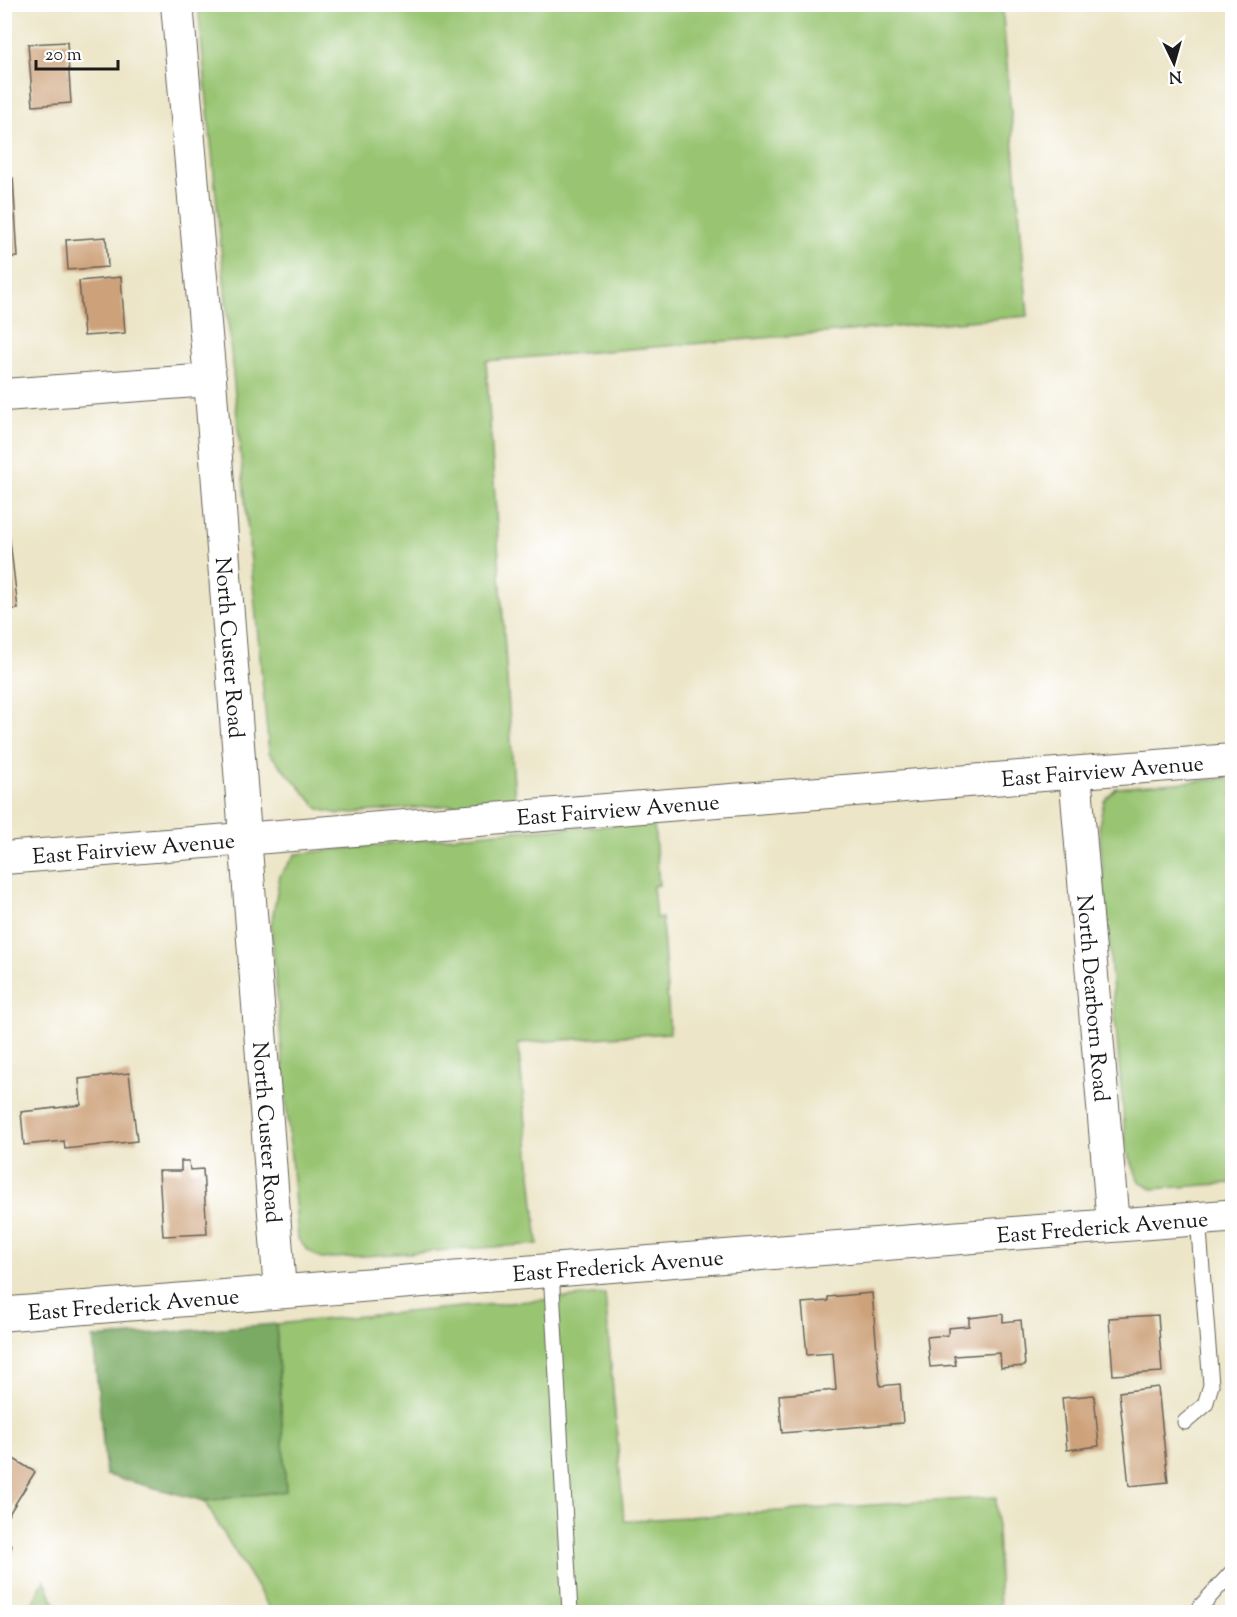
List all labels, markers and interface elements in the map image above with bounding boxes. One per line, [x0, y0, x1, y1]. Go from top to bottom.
scale bar [36, 33, 118, 71]
north arrow [1144, 33, 1204, 93]
text: 20 m [45, 43, 82, 69]
text: N [1168, 63, 1182, 87]
street label: North Custer Road [205, 556, 250, 740]
street label: East Fairview Avenue [1000, 749, 1205, 797]
street label: East Fairview Avenue [516, 788, 721, 836]
street label: East Fairview Avenue [31, 827, 236, 875]
street label: North Dearborn Road [1066, 894, 1116, 1103]
street label: North Custer Road [242, 1041, 288, 1224]
street label: East Frederick Avenue [996, 1205, 1210, 1254]
street label: East Frederick Avenue [511, 1244, 725, 1292]
street label: East Frederick Avenue [27, 1282, 241, 1331]

